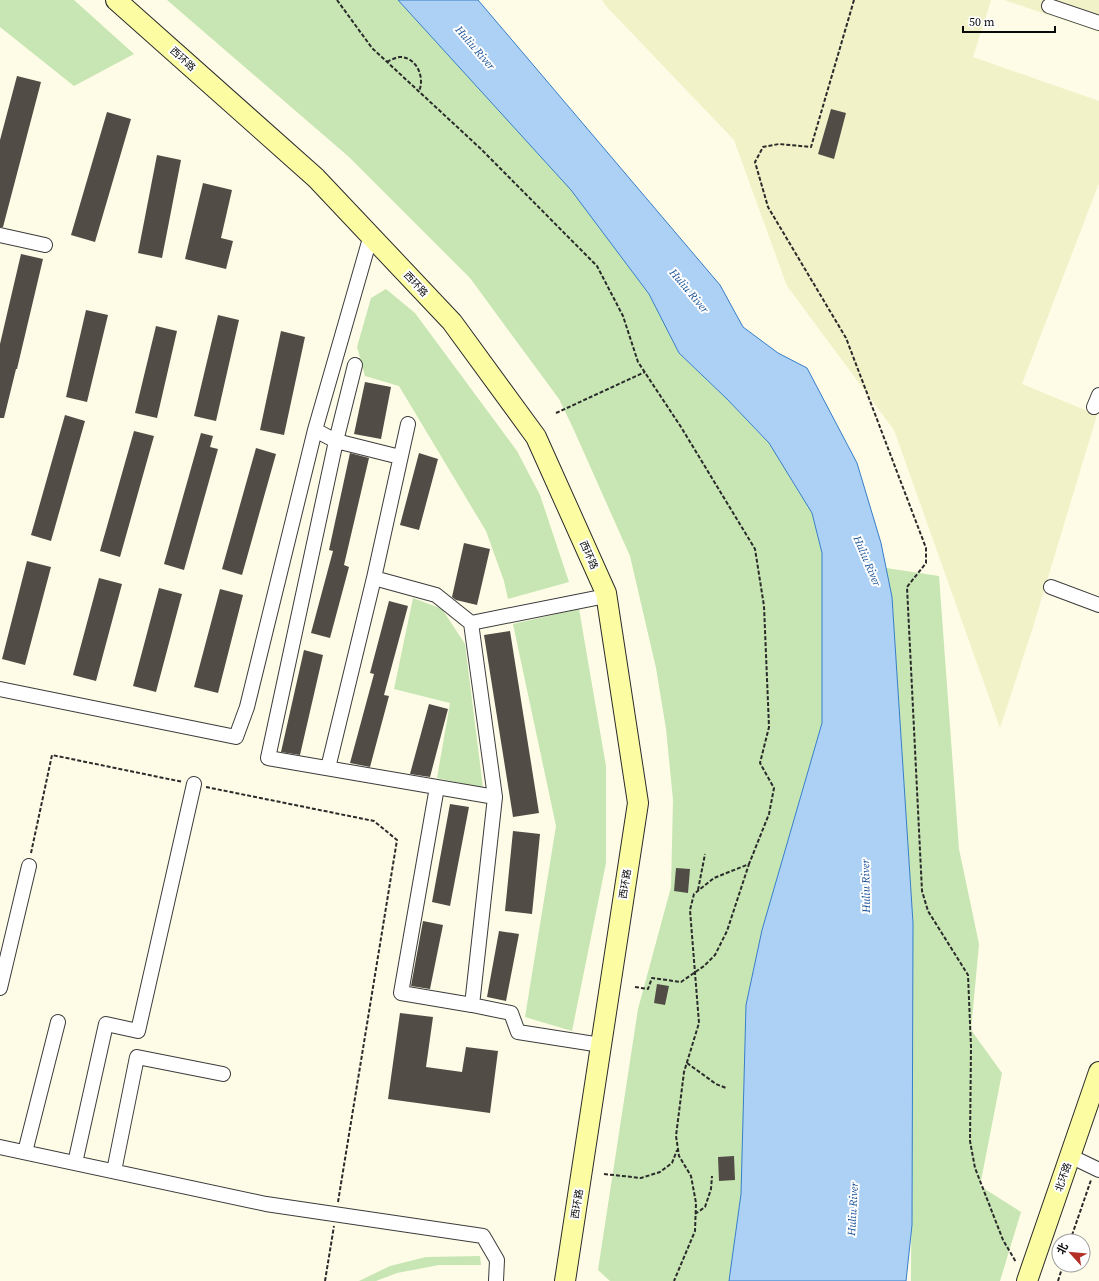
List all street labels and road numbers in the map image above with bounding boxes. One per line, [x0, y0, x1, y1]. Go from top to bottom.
street label: 西环路 [168, 44, 198, 74]
street label: 西环路 [401, 269, 431, 299]
street label: 西环路 [577, 539, 601, 571]
street label: 西环路 [616, 868, 634, 900]
street label: 北环路 [1052, 1161, 1074, 1193]
street label: 西环路 [568, 1188, 586, 1220]

